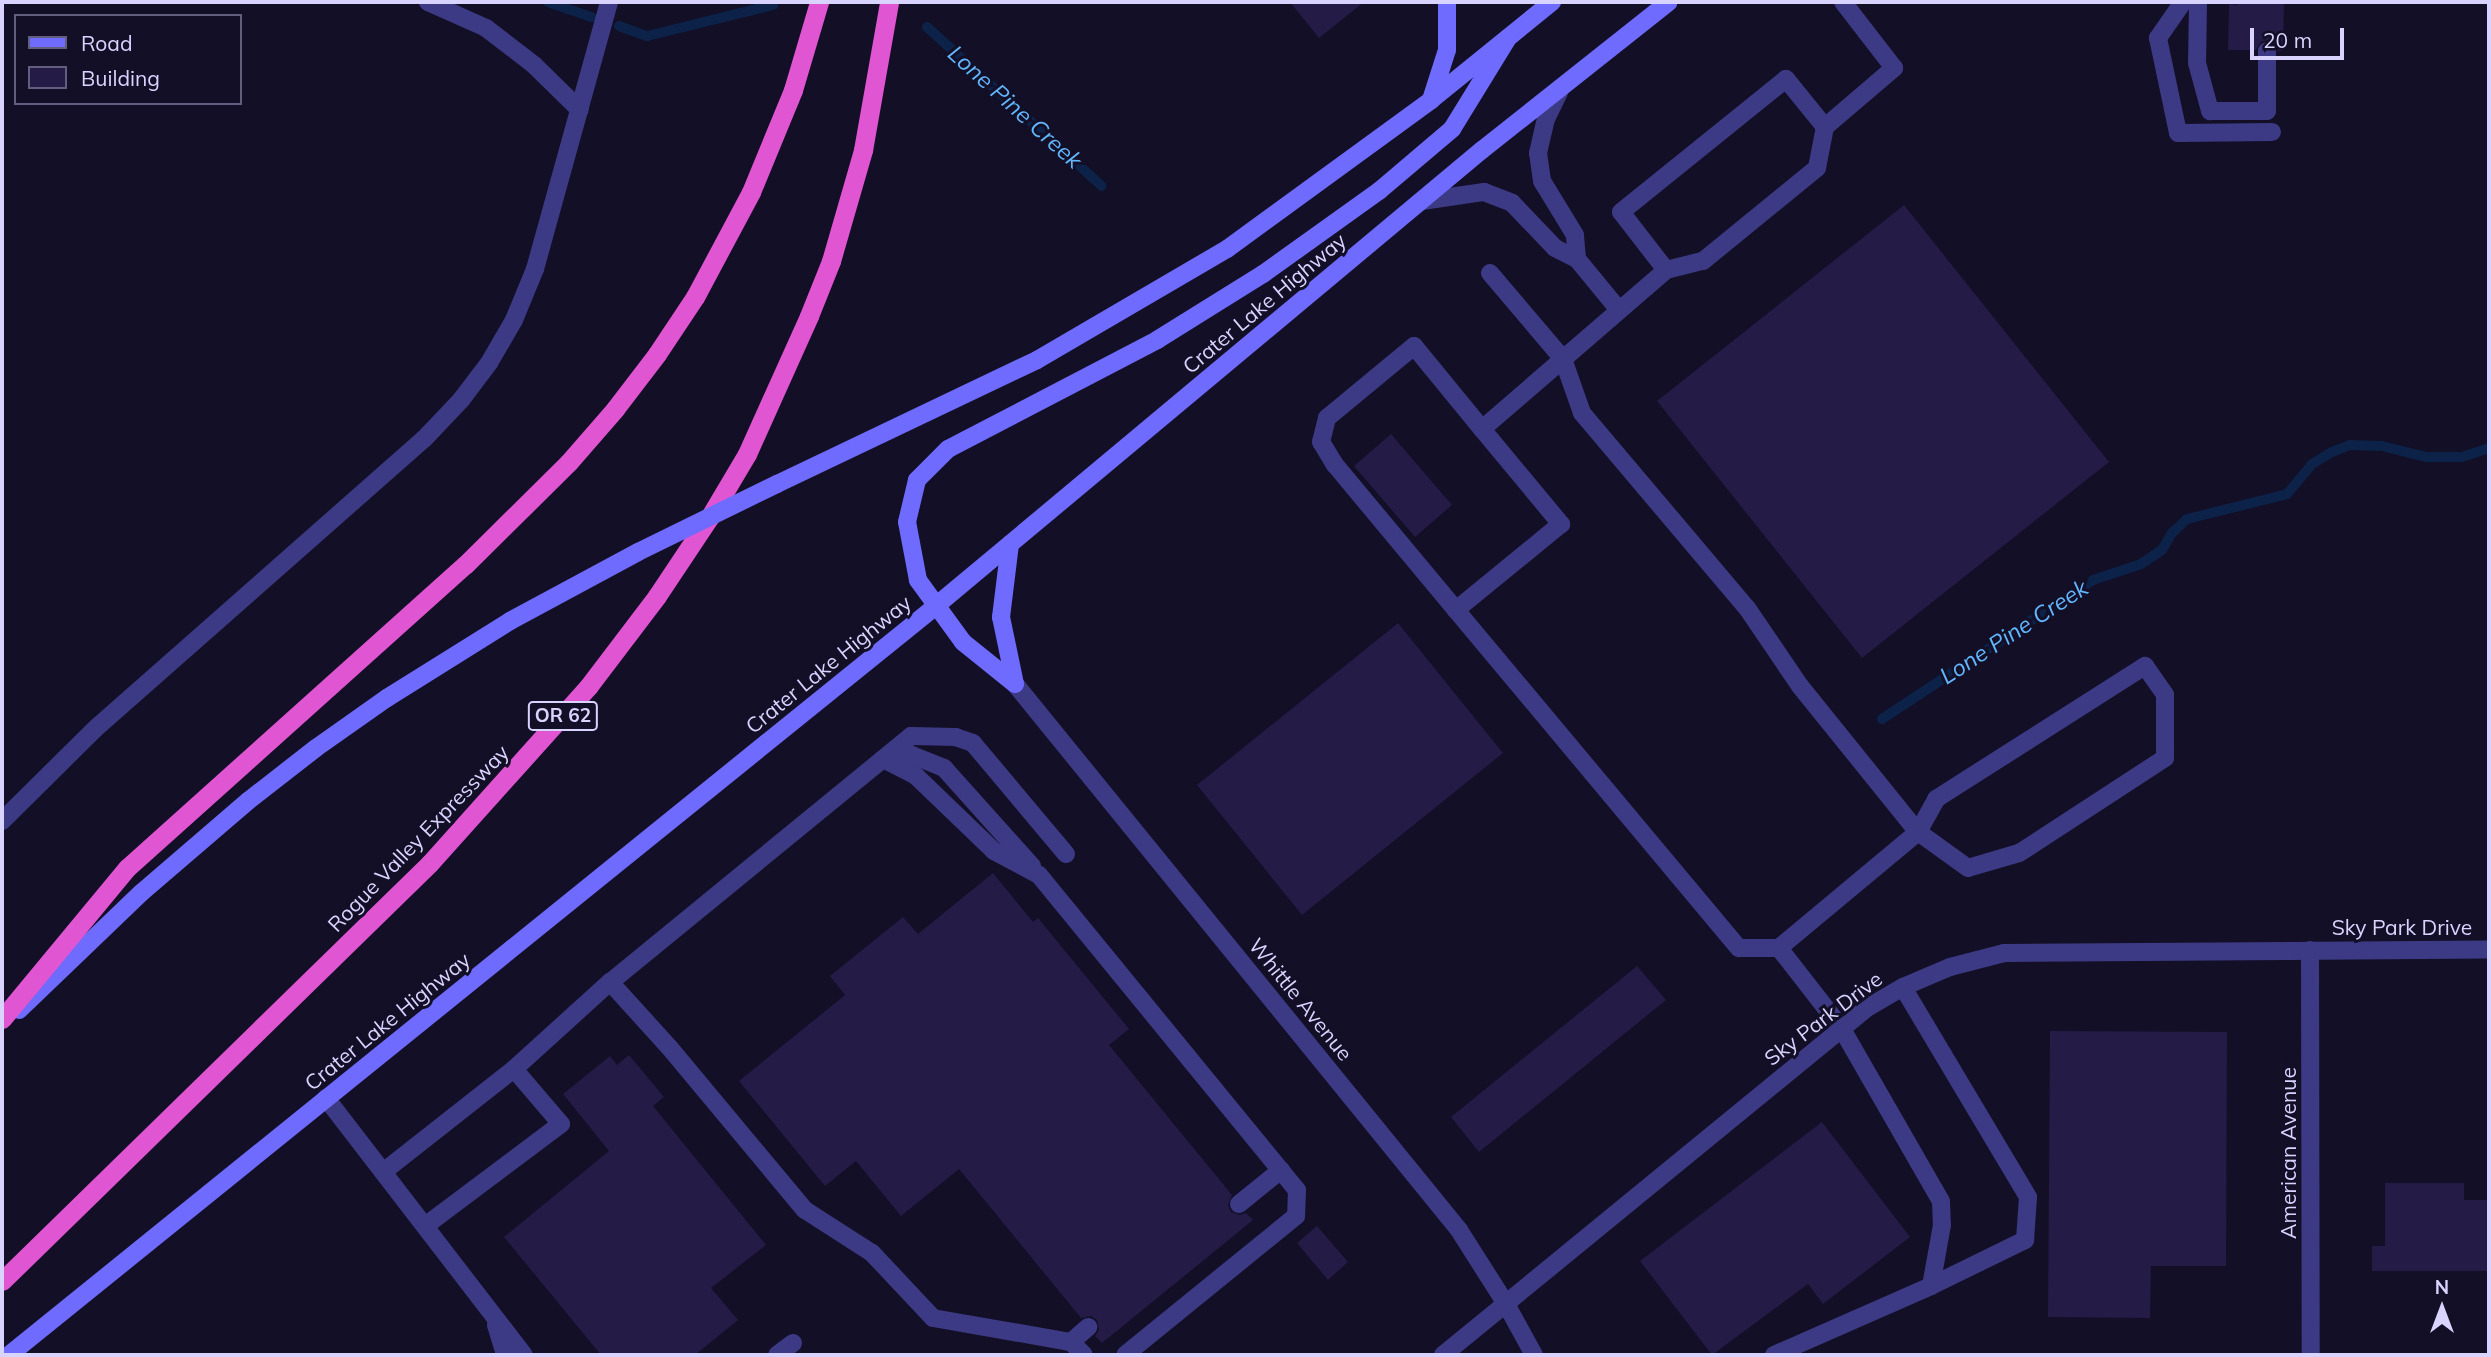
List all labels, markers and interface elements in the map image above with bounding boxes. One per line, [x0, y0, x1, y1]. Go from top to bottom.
legend [14, 14, 242, 105]
scale bar [2253, 14, 2348, 58]
text: 20 m [2263, 27, 2312, 53]
text: Road [81, 30, 132, 56]
water label: Lone Pine Creek [942, 40, 1088, 174]
text: Building [81, 65, 160, 91]
street label: Crater Lake Highway [1177, 227, 1351, 379]
water label: Lone Pine Creek [1935, 574, 2093, 690]
street label: Crater Lake Highway [740, 590, 916, 738]
road number: OR 62 [526, 701, 600, 732]
street label: Rogue Valley Expressway [322, 740, 514, 936]
street label: Sky Park Drive [2332, 914, 2472, 940]
street label: Whittle Avenue [1244, 933, 1358, 1065]
street label: Crater Lake Highway [299, 947, 475, 1095]
street label: Sky Park Drive [1759, 966, 1887, 1070]
street label: American Avenue [2275, 1067, 2301, 1239]
north arrow [2407, 1273, 2477, 1343]
text: N [2435, 1275, 2449, 1299]

